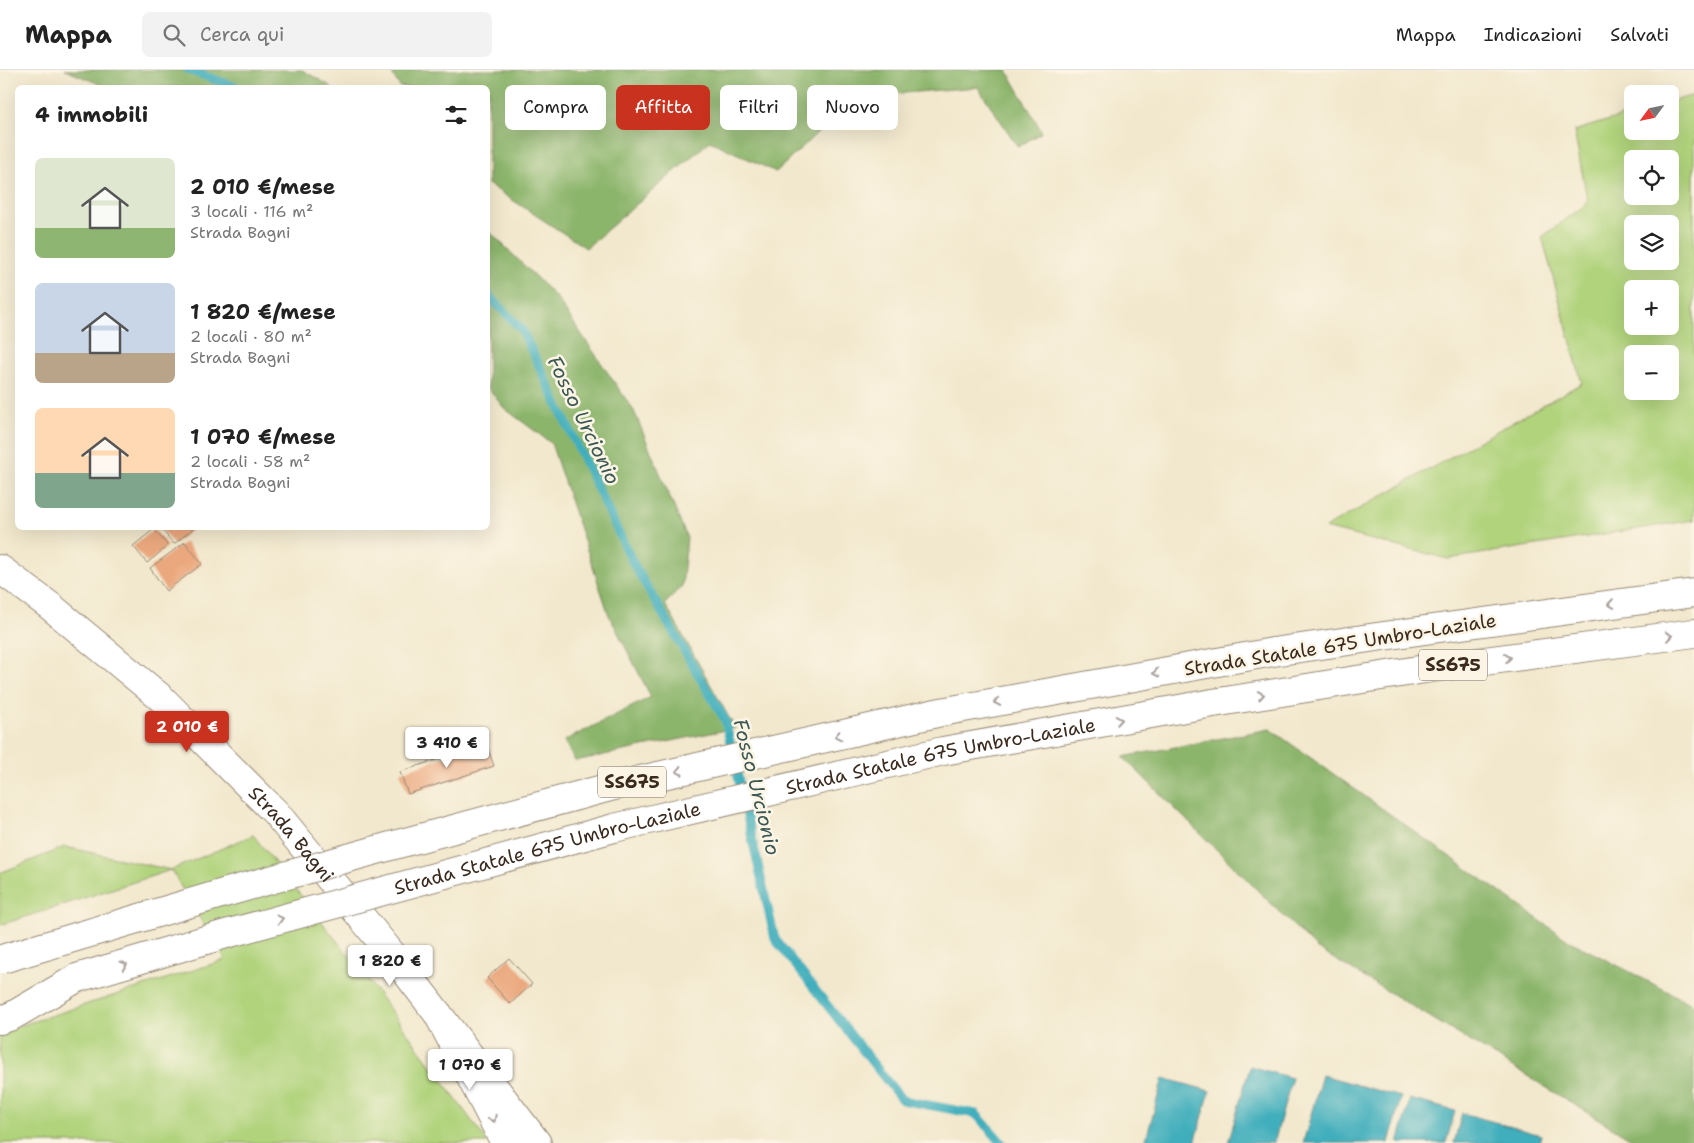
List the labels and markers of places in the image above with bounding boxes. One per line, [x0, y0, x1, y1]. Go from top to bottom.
pin: 2 010 € [141, 710, 233, 753]
pin: 3 410 € [401, 726, 493, 769]
pin: 1 820 € [344, 944, 436, 987]
pin: 1 070 € [424, 1048, 516, 1091]

